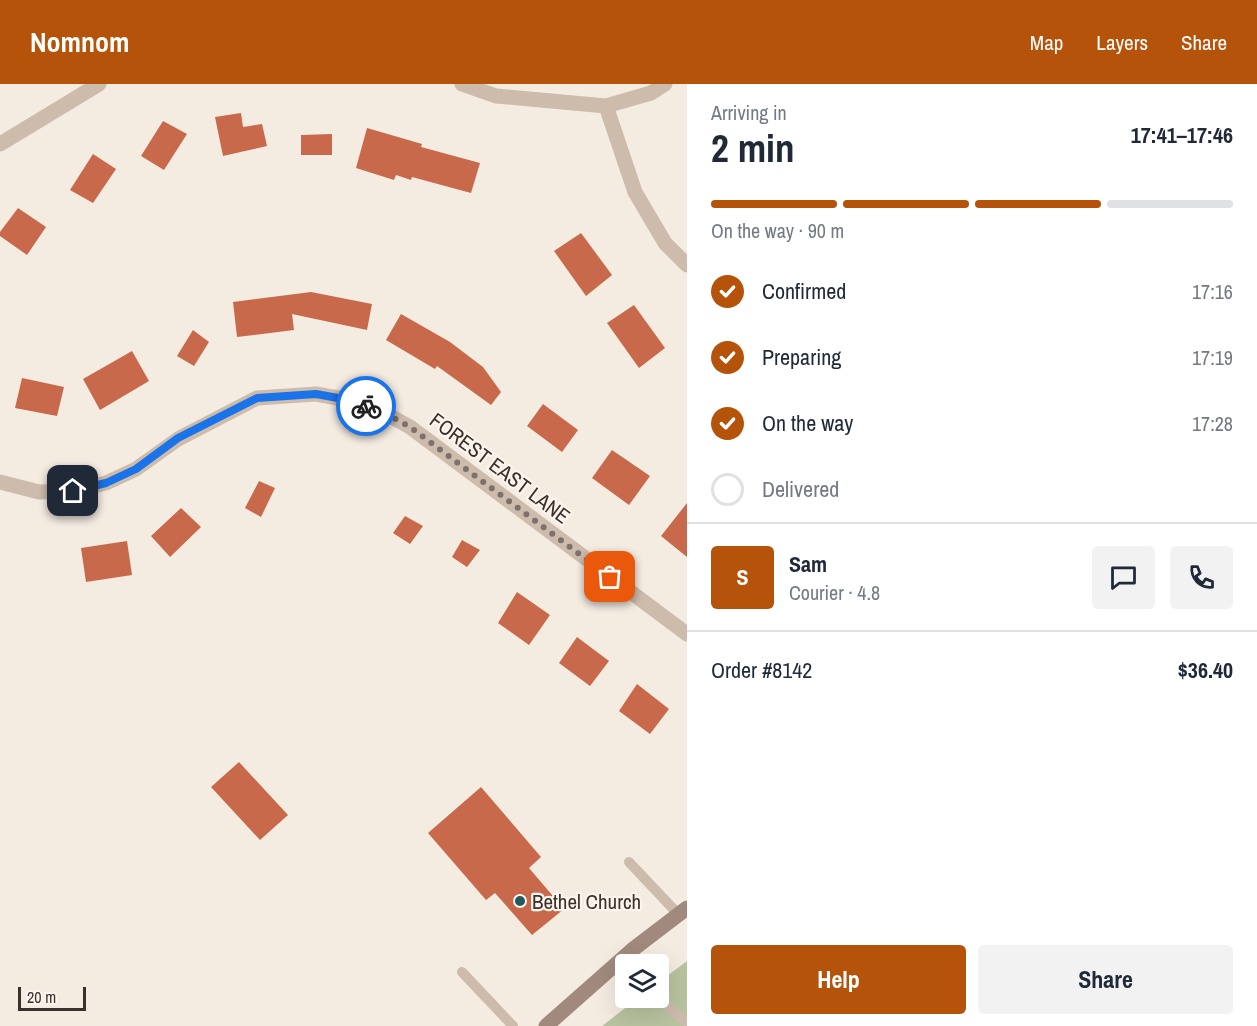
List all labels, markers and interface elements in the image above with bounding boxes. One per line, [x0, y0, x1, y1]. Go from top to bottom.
text: Nomnom [30, 23, 130, 61]
text: Map [1030, 28, 1063, 57]
text: Layers [1096, 28, 1148, 57]
text: Share [1181, 28, 1227, 57]
text: Arriving in [711, 99, 787, 126]
text: 17:41–17:46 [1131, 120, 1233, 150]
text: 2 min [711, 122, 795, 174]
text: On the way · 90 m [711, 217, 844, 244]
icon: check [711, 275, 744, 308]
text: Confirmed [762, 276, 846, 306]
text: 17:16 [1192, 278, 1233, 305]
icon: check [711, 341, 744, 374]
text: Preparing [762, 342, 841, 372]
text: 17:19 [1192, 344, 1233, 371]
courier [336, 376, 396, 436]
icon: bike [350, 390, 383, 423]
street label: FOREST EAST LANE [424, 406, 576, 530]
icon: check [711, 407, 744, 440]
text: On the way [762, 408, 853, 438]
text: 17:28 [1192, 410, 1233, 437]
pin [47, 465, 98, 516]
icon: home [56, 474, 89, 507]
text: Delivered [762, 474, 839, 504]
button: chat [1092, 546, 1155, 609]
button: phone [1170, 546, 1233, 609]
text: Sam [789, 549, 827, 579]
pin [584, 551, 635, 602]
icon: bag [593, 560, 626, 593]
text: S [736, 562, 749, 592]
text: Courier · 4.8 [789, 579, 880, 606]
text: Order #8142 [711, 655, 812, 685]
text: $36.40 [1178, 655, 1233, 685]
place label: Bethel Church [532, 887, 641, 916]
marker: Bethel Church [513, 894, 527, 908]
button: Help [711, 945, 966, 1014]
button: Share [978, 945, 1233, 1014]
map controls [615, 954, 669, 1008]
button: layers [615, 954, 669, 1008]
scale bar [18, 984, 86, 1012]
text: 20 m [27, 986, 56, 1008]

